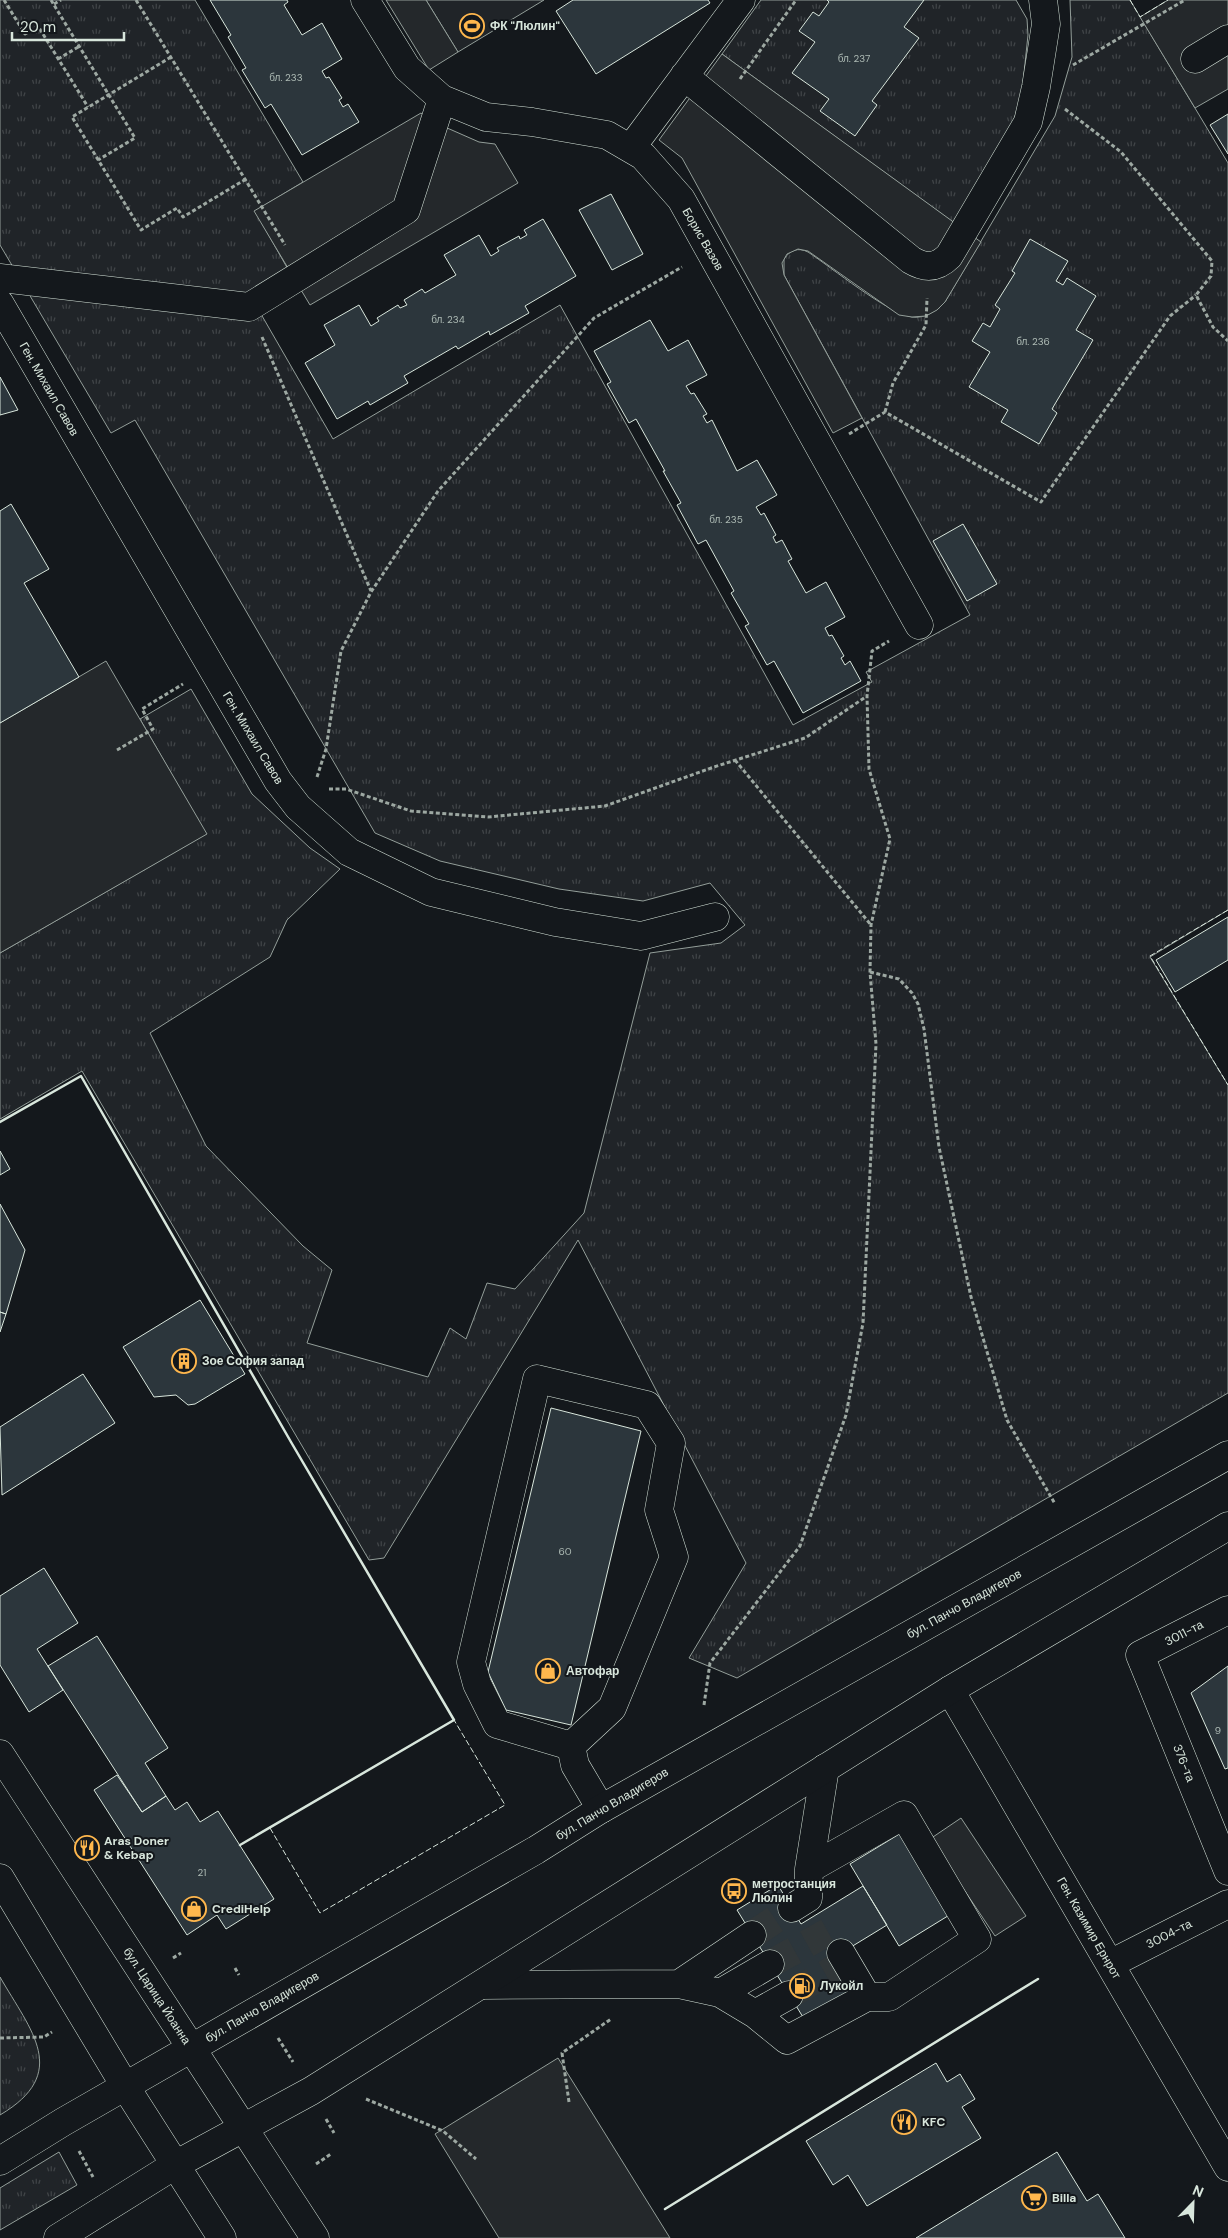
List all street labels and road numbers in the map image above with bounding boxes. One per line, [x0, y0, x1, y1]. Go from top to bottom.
street label: Борис Вазов [679, 205, 727, 273]
street label: Ген. Михаил Савов [16, 339, 82, 439]
street label: Ген. Михаил Савов [219, 689, 287, 787]
street label: бул. Панчо Владигеров [904, 1566, 1024, 1642]
street label: 3011-та [1162, 1616, 1206, 1650]
street label: 376-та [1169, 1742, 1199, 1784]
street label: бул. Панчо Владигеров [553, 1764, 671, 1844]
street label: Ген. Казимир Ернрот [1053, 1874, 1125, 1982]
street label: 3004-та [1143, 1916, 1195, 1952]
street label: бул. Царица Йоанна [120, 1944, 195, 2048]
street label: бул. Панчо Владигеров [202, 1968, 322, 2046]

